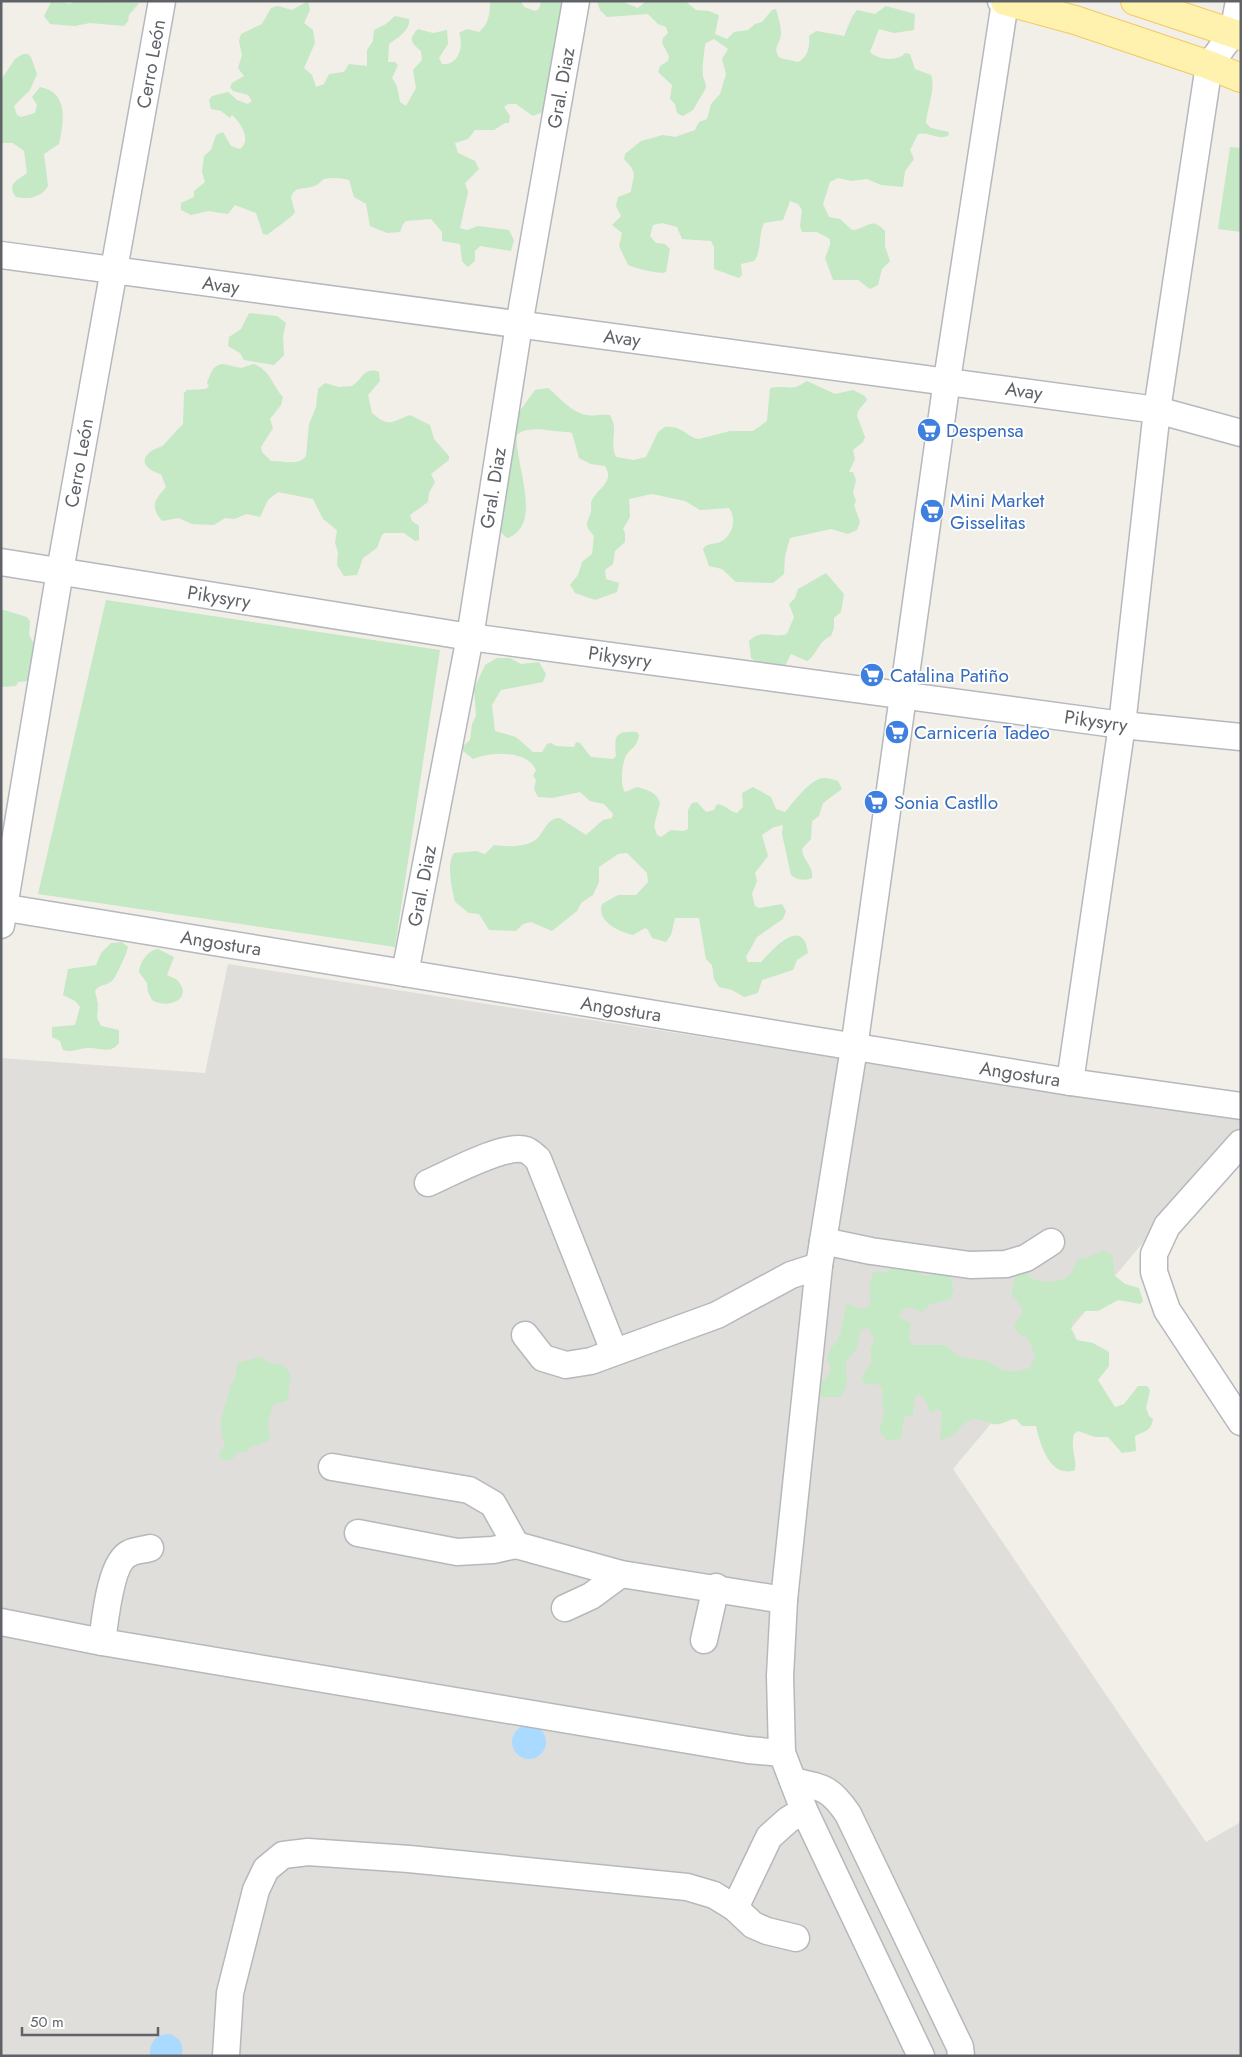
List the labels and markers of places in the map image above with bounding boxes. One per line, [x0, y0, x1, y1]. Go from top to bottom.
supermarket icon: Despensa [916, 417, 942, 443]
place label: Despensa [946, 417, 1024, 444]
place label: Mini Market Gisselitas [950, 487, 1045, 536]
supermarket icon: Mini Market Gisselitas [919, 498, 945, 524]
supermarket icon: Catalina Patiño [859, 662, 885, 688]
place label: Catalina Patiño [890, 662, 1009, 689]
supermarket icon: Carnicería Tadeo [884, 719, 910, 745]
place label: Carnicería Tadeo [914, 719, 1050, 746]
supermarket icon: Sonia Castllo [863, 789, 889, 815]
place label: Sonia Castllo [894, 789, 998, 816]

